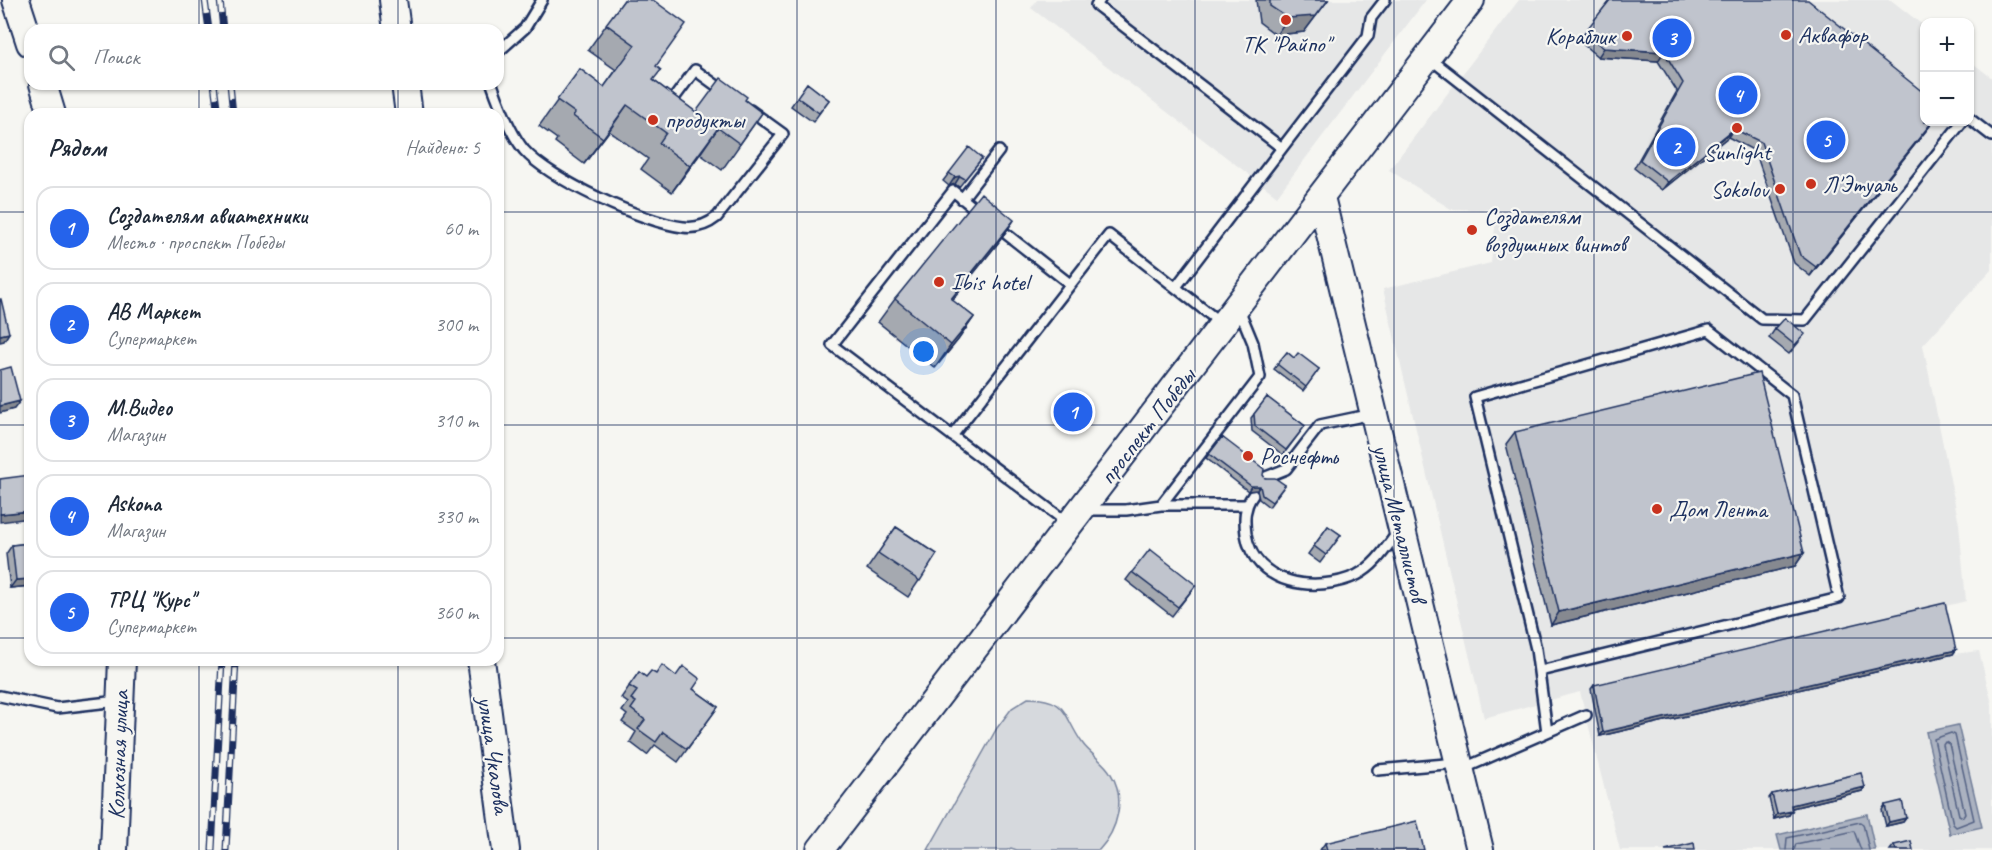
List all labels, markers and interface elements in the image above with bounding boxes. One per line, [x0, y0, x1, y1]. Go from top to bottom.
marker: ТК "Райпо" [1279, 13, 1293, 27]
pin: 3 [1652, 15, 1692, 60]
map controls [1920, 18, 1974, 126]
button: + [1920, 18, 1974, 72]
place label: Аквафор [1798, 20, 1868, 50]
place label: Кораблик [1545, 21, 1617, 51]
search box [24, 24, 504, 90]
marker: Аквафор [1779, 28, 1793, 42]
place label: ТК "Райпо" [1242, 29, 1336, 59]
marker: Кораблик [1620, 29, 1634, 43]
icon: search [45, 41, 78, 74]
text: Поиск [93, 43, 139, 71]
pin: 4 [1718, 72, 1758, 118]
button: − [1920, 72, 1974, 126]
place label: продукты [665, 105, 746, 135]
marker: продукты [646, 113, 660, 127]
pin: 5 [1806, 118, 1846, 162]
marker: Sunlight [1730, 121, 1744, 135]
pin: 2 [1656, 124, 1696, 170]
text: Рядом [48, 131, 106, 164]
text: Найдено: 5 [405, 135, 480, 160]
place label: Sunlight [1703, 137, 1773, 167]
place label: Л'Этуаль [1823, 169, 1898, 199]
place label: Sokolov [1710, 174, 1770, 204]
marker: Л'Этуаль [1804, 177, 1818, 191]
marker: Sokolov [1773, 182, 1787, 196]
place label: Создателям воздушных винтов [1484, 201, 1630, 259]
text: Создателям авиатехники [107, 202, 307, 230]
text: 1 [65, 216, 74, 241]
text: 60 m [444, 216, 478, 241]
marker: Создателям воздушных винтов [1465, 223, 1479, 237]
text: Место · проспект Победы [107, 230, 284, 255]
place label: Ibis hotel [951, 267, 1033, 297]
marker: Ibis hotel [932, 275, 946, 289]
text: АВ Маркет [107, 298, 201, 326]
text: 2 [65, 312, 74, 337]
text: 300 m [435, 312, 478, 337]
text: Супермаркет [107, 326, 196, 351]
your location [909, 337, 938, 366]
street label: проспект Победы [1092, 360, 1203, 490]
pin: 1 [1054, 390, 1092, 434]
text: М.Видео [107, 394, 172, 422]
text: 3 [65, 408, 74, 433]
text: 310 m [435, 408, 478, 433]
text: Магазин [107, 422, 165, 447]
street label: улица Металлистов [1365, 439, 1435, 609]
place label: Роснефть [1260, 441, 1339, 471]
marker: Роснефть [1241, 449, 1255, 463]
text: Askona [107, 490, 161, 518]
place label: Дом Лента [1669, 494, 1769, 524]
marker: Дом Лента [1650, 502, 1664, 516]
text: 4 [65, 504, 74, 529]
text: 330 m [435, 504, 478, 529]
text: Магазин [107, 518, 165, 543]
text: ТРЦ "Курс" [107, 586, 195, 614]
text: 5 [65, 600, 74, 625]
text: 360 m [435, 600, 478, 625]
text: Супермаркет [107, 614, 196, 639]
street label: Колхозная улица [101, 689, 135, 820]
street label: улица Чкалова [471, 693, 517, 818]

